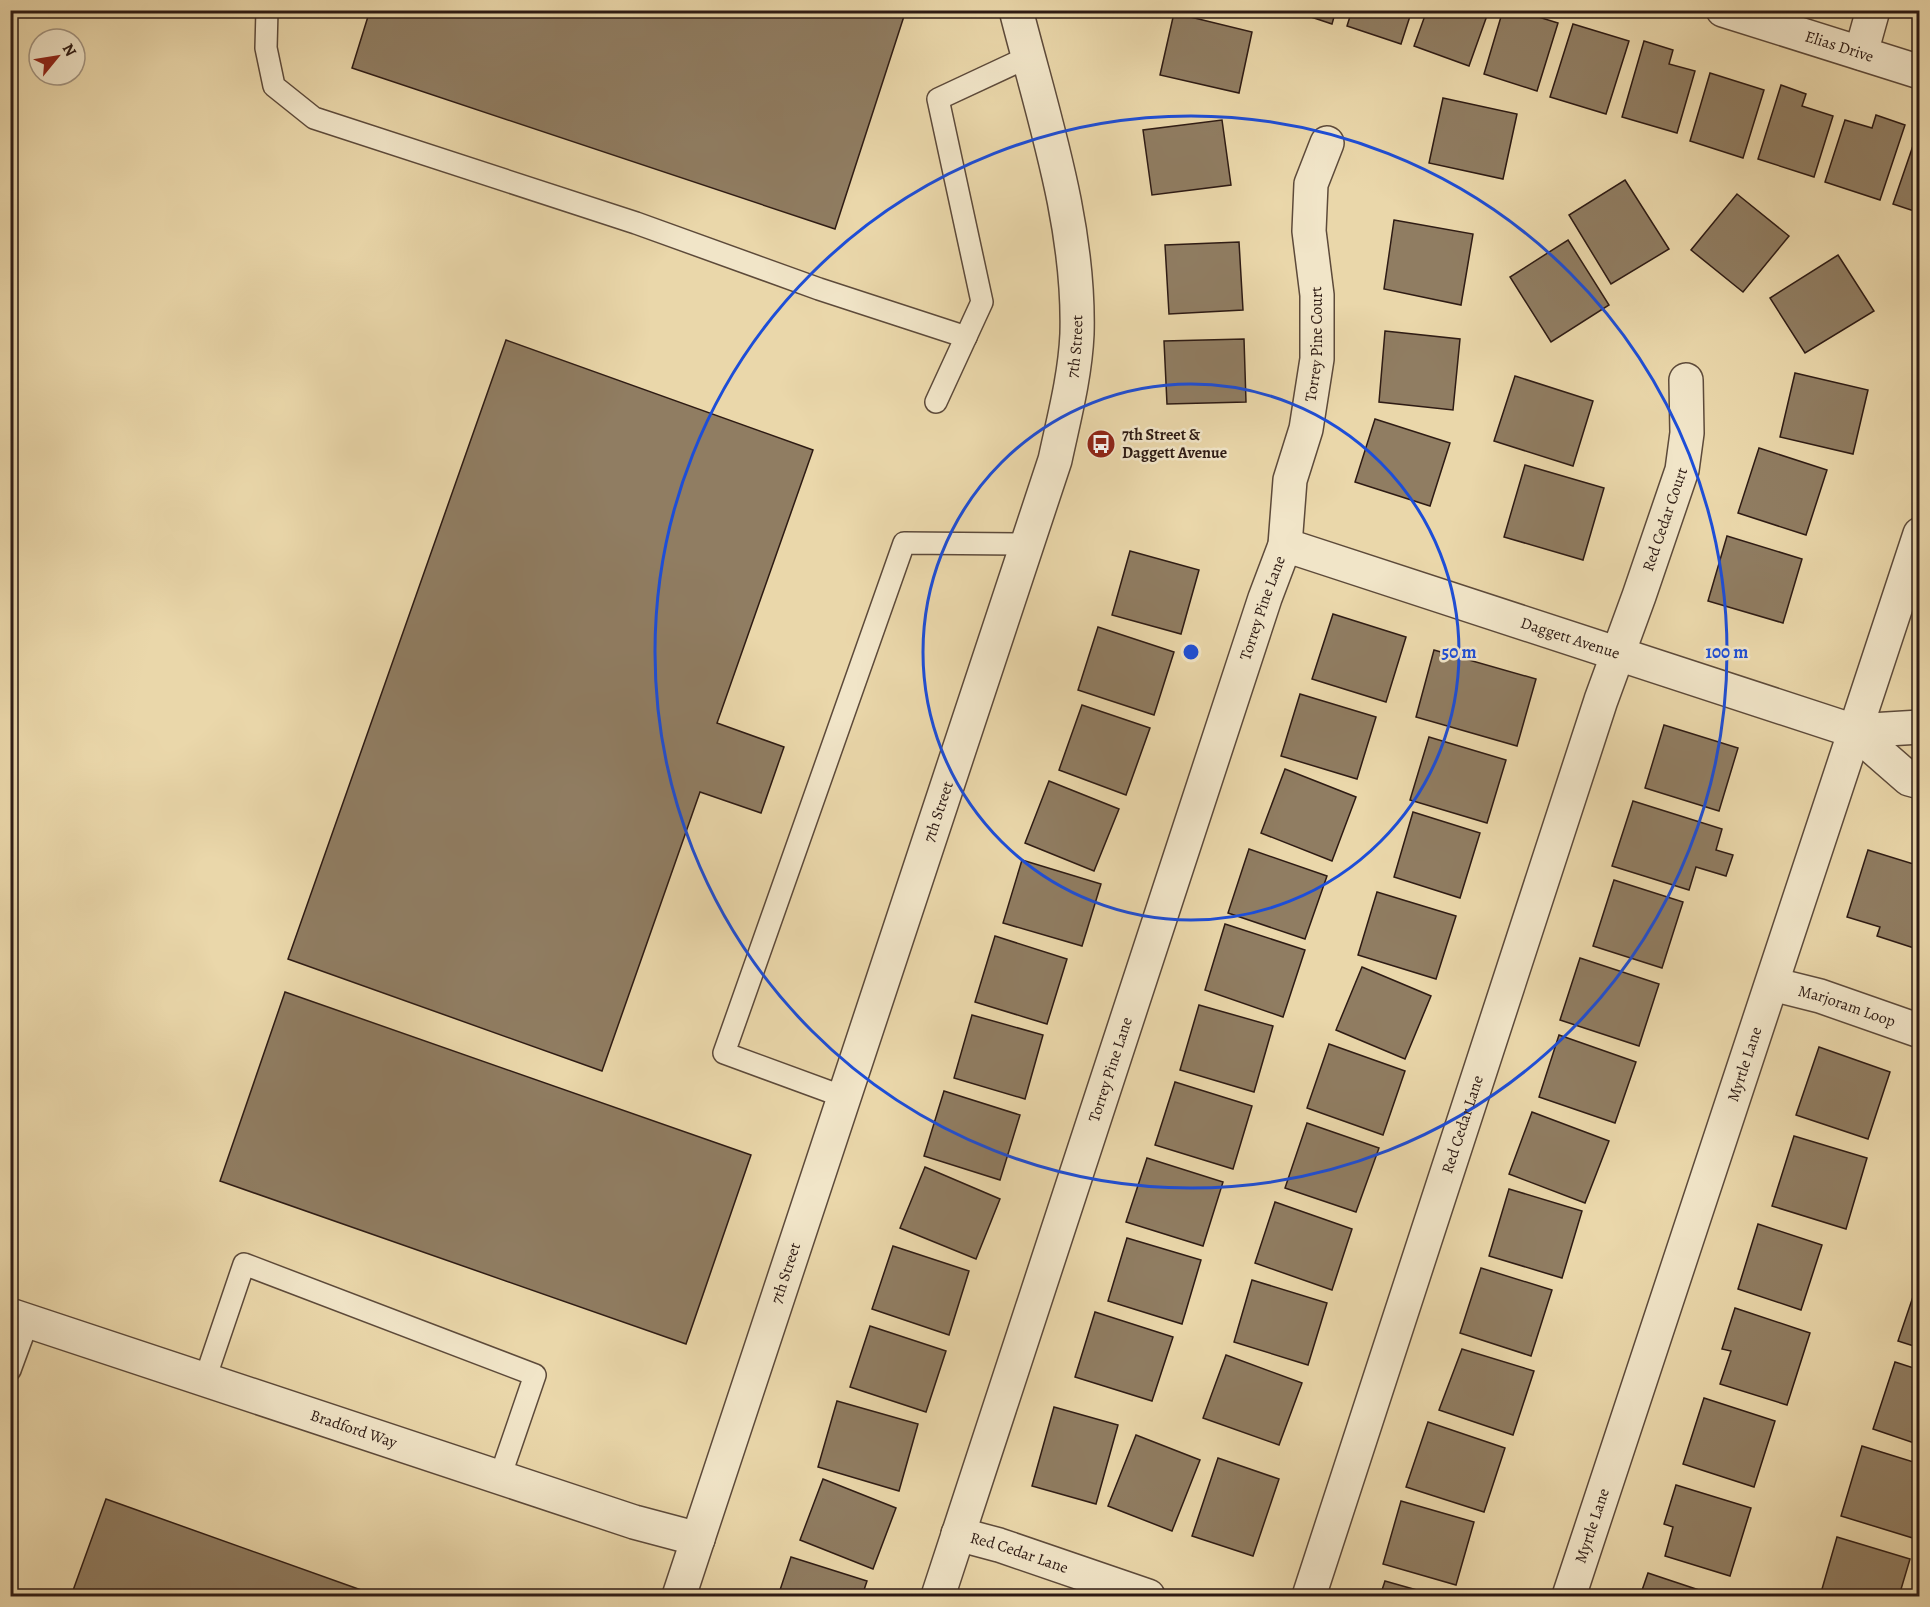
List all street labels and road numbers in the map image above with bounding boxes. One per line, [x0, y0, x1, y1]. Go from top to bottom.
street label: Elias Drive [1802, 25, 1877, 68]
street label: Torrey Pine Court [1299, 285, 1328, 403]
street label: 7th Street [1061, 315, 1088, 380]
street label: Red Cedar Court [1637, 465, 1693, 574]
street label: Torrey Pine Lane [1234, 553, 1291, 663]
street label: Daggett Avenue [1518, 612, 1623, 665]
street label: 7th Street [918, 778, 959, 845]
street label: Marjoram Loop [1796, 980, 1898, 1033]
street label: Torrey Pine Lane [1083, 1014, 1138, 1125]
street label: Myrtle Lane [1722, 1024, 1767, 1105]
street label: Red Cedar Lane [1436, 1072, 1489, 1176]
street label: 7th Street [765, 1240, 806, 1307]
street label: Bradford Way [307, 1404, 401, 1454]
street label: Myrtle Lane [1570, 1485, 1615, 1566]
street label: Red Cedar Lane [968, 1527, 1071, 1579]

